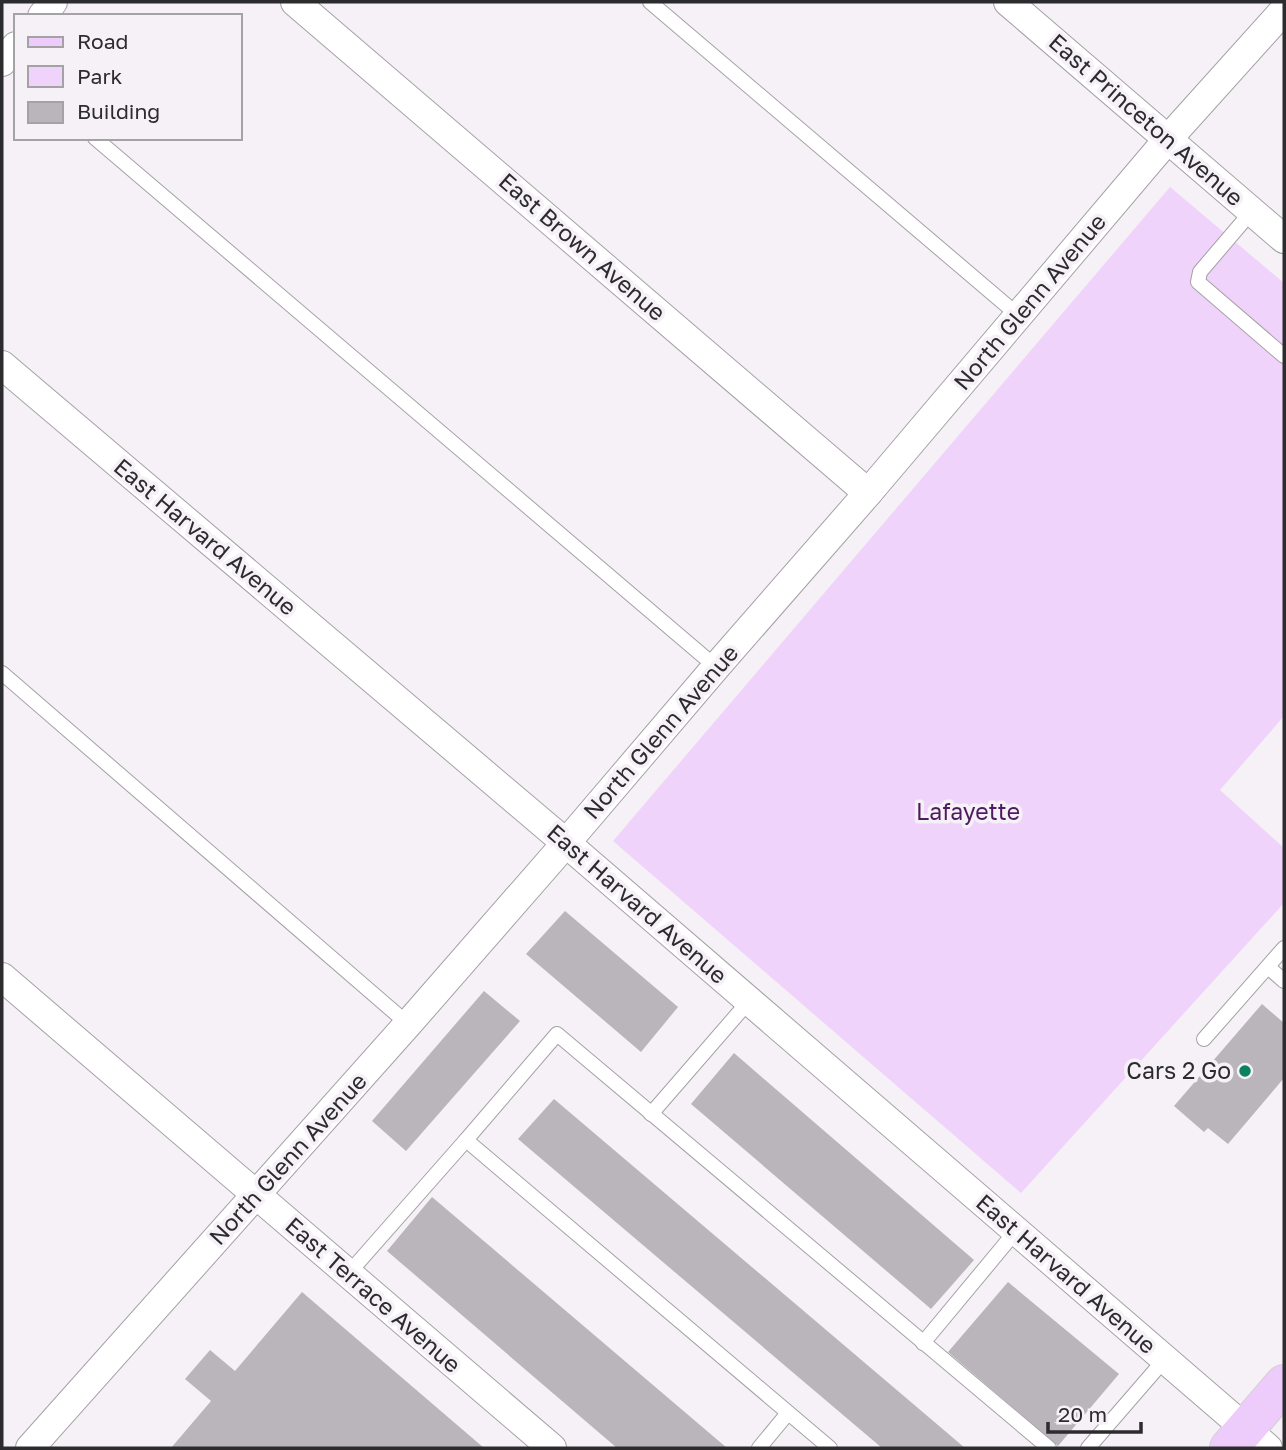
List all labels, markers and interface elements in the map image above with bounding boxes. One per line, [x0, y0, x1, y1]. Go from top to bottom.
legend [14, 14, 242, 140]
street label: East Princeton Avenue [1044, 27, 1250, 211]
text: Road [77, 28, 128, 54]
text: Park [77, 63, 123, 89]
text: Building [77, 98, 160, 124]
street label: East Brown Avenue [494, 166, 672, 326]
street label: North Glenn Avenue [947, 207, 1111, 395]
street label: East Harvard Avenue [109, 452, 302, 621]
street label: North Glenn Avenue [577, 638, 744, 824]
park label: Lafayette [916, 797, 1020, 825]
street label: East Harvard Avenue [542, 818, 733, 989]
place label: Cars 2 Go [1126, 1056, 1231, 1084]
marker: Cars 2 Go [1237, 1063, 1253, 1079]
street label: North Glenn Avenue [203, 1067, 372, 1250]
street label: East Harvard Avenue [971, 1188, 1162, 1359]
street label: East Terrace Avenue [280, 1211, 467, 1378]
scale bar [1048, 1390, 1141, 1434]
text: 20 m [1058, 1401, 1107, 1427]

